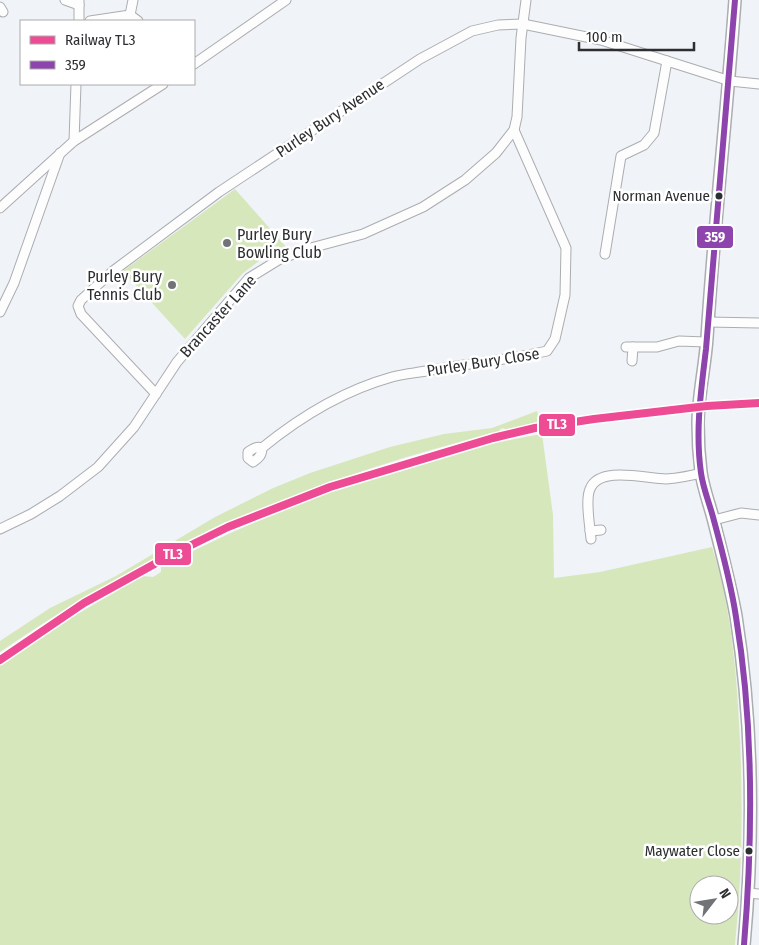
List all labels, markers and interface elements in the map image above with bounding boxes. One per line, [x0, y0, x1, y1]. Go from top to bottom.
legend [20, 20, 195, 85]
scale bar [579, 20, 694, 52]
text: 100 m [586, 28, 623, 46]
text: Railway TL3 [65, 31, 136, 49]
text: 359 [65, 56, 86, 74]
street label: Purley Bury Avenue [272, 75, 388, 161]
place label: Norman Avenue [612, 187, 710, 205]
marker: Norman Avenue [714, 191, 724, 201]
place label: Purley Bury Bowling Club [237, 225, 322, 262]
line badge: 359 [696, 225, 734, 249]
text: 359 [704, 229, 725, 246]
marker: Purley Bury Bowling Club [221, 237, 233, 249]
place label: Purley Bury Tennis Club [87, 267, 163, 304]
street label: Brancaster Lane [176, 271, 260, 361]
marker: Purley Bury Tennis Club [166, 279, 178, 291]
street label: Purley Bury Close [425, 344, 541, 380]
line badge: TL3 [538, 413, 576, 437]
text: TL3 [547, 416, 567, 433]
line badge: TL3 [154, 542, 192, 566]
text: TL3 [163, 546, 183, 563]
place label: Maywater Close [645, 842, 740, 860]
marker: Maywater Close [744, 846, 754, 856]
north arrow [689, 875, 739, 925]
text: N [715, 886, 734, 902]

